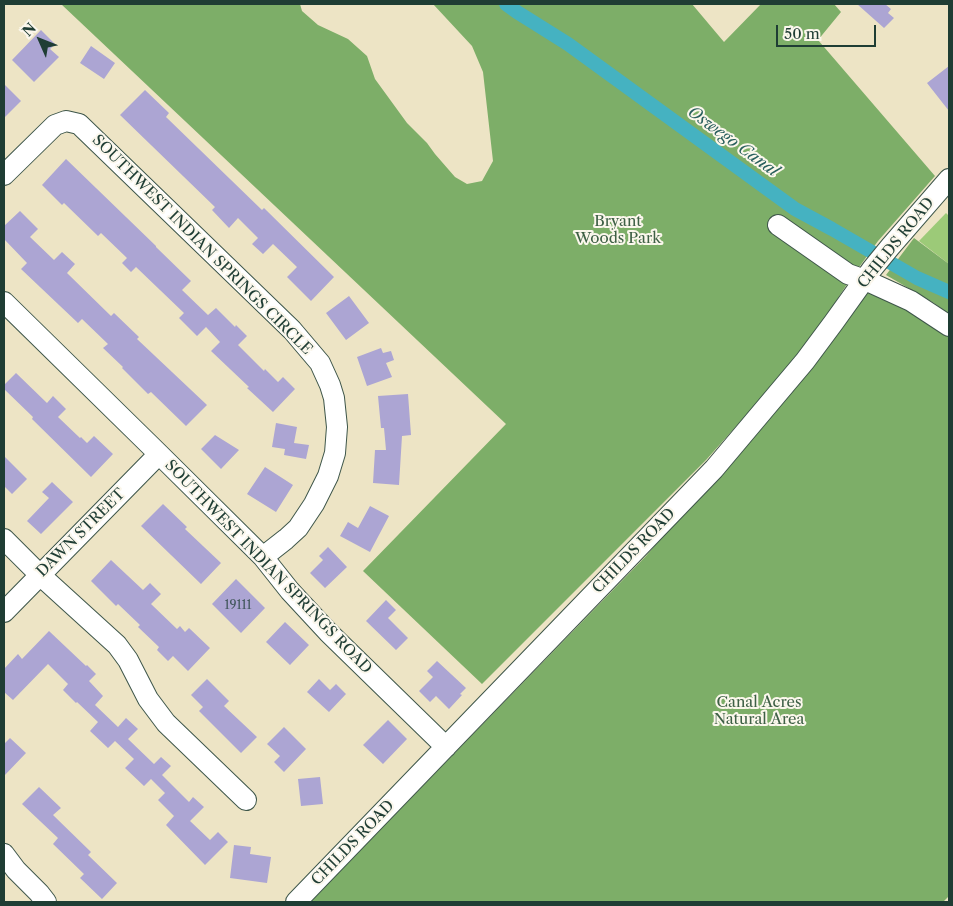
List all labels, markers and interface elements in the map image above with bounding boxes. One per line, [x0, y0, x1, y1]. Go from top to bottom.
north arrow [15, 15, 65, 65]
scale bar [778, 15, 878, 47]
text: N [19, 19, 40, 40]
text: 50 m [784, 24, 820, 43]
water label: Oswego Canal [684, 103, 782, 181]
street label: SOUTHWEST INDIAN SPRINGS CIRCLE [88, 131, 316, 359]
street label: CHILDS ROAD [854, 194, 938, 292]
park label: Bryant Woods Park [575, 213, 661, 248]
street label: SOUTHWEST INDIAN SPRINGS ROAD [161, 456, 375, 678]
street label: DAWN STREET [33, 485, 129, 581]
street label: CHILDS ROAD [589, 505, 679, 597]
house number: 19111 [224, 599, 252, 613]
park label: Canal Acres Natural Area [714, 694, 804, 729]
street label: CHILDS ROAD [308, 797, 398, 889]

